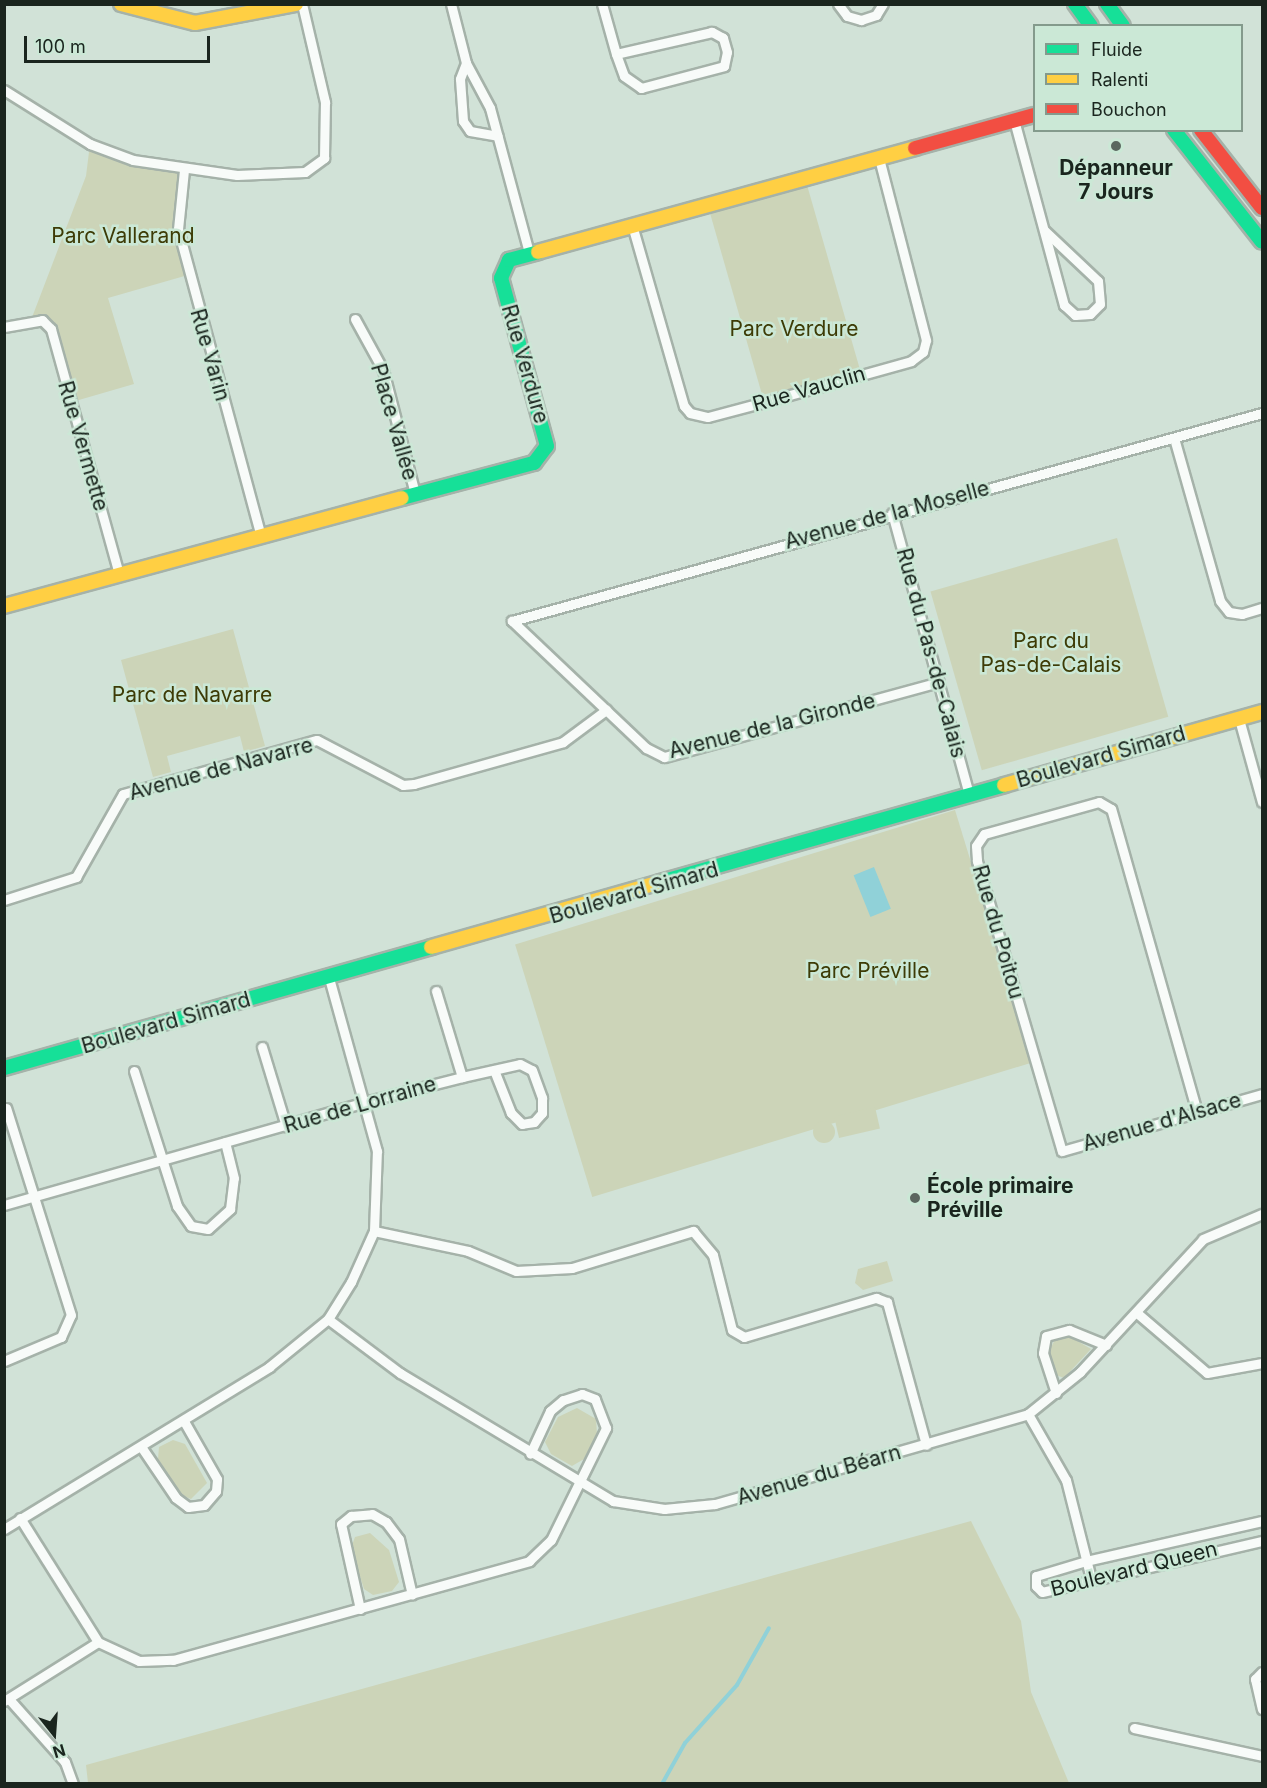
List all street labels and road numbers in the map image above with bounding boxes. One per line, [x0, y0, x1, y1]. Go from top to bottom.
street label: Rue Verdure [496, 302, 554, 426]
street label: Rue Varin [185, 306, 235, 404]
street label: Place Vallée [365, 361, 423, 483]
street label: Rue Vauclin [750, 361, 868, 417]
street label: Rue Vermette [52, 378, 114, 514]
street label: Avenue de la Moselle [782, 476, 992, 554]
street label: Rue du Pas-de-Calais [891, 545, 971, 761]
street label: Avenue de la Gironde [666, 688, 878, 764]
street label: Boulevard Simard [1014, 721, 1188, 793]
street label: Avenue de Navarre [126, 732, 316, 806]
street label: Boulevard Simard [547, 857, 721, 929]
street label: Rue du Poitou [967, 862, 1029, 1002]
street label: Boulevard Simard [79, 987, 253, 1059]
street label: Rue de Lorraine [281, 1071, 439, 1139]
street label: Avenue d'Alsace [1080, 1087, 1244, 1157]
street label: Avenue du Béarn [734, 1440, 904, 1510]
street label: Boulevard Queen [1048, 1536, 1220, 1602]

